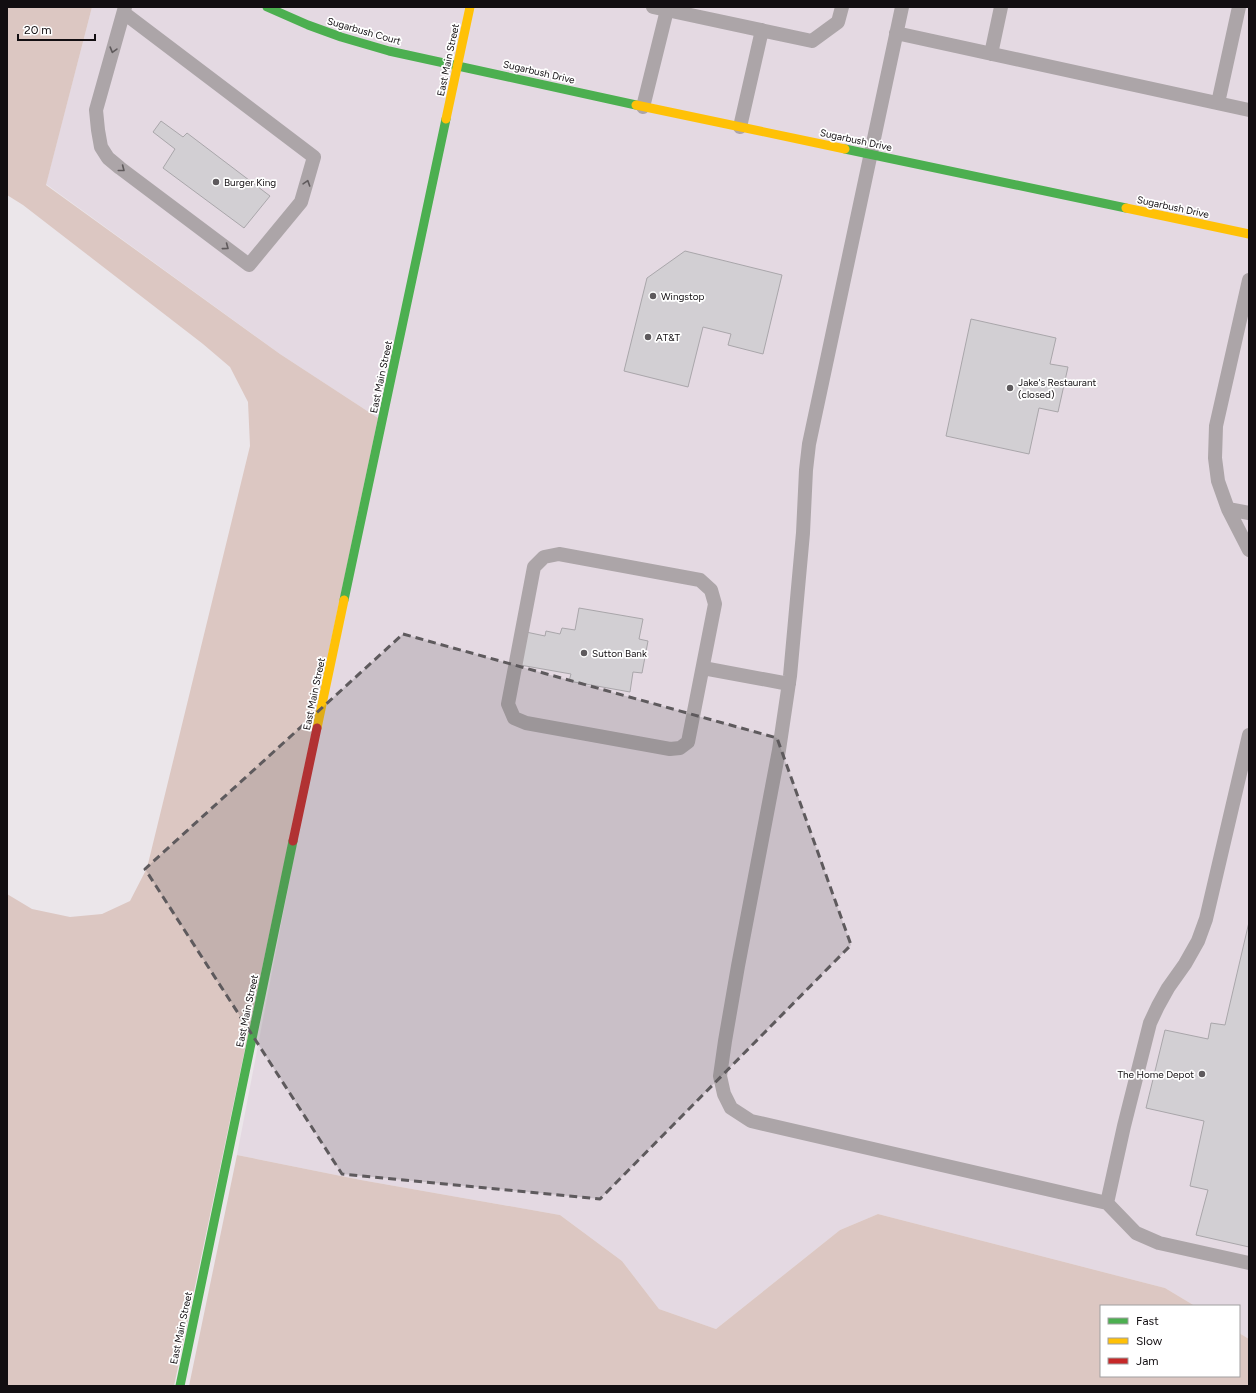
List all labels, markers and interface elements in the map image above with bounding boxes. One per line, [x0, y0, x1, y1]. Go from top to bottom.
street label: Sugarbush Court [326, 14, 403, 48]
scale bar [18, 16, 95, 42]
street label: East Main Street [434, 22, 462, 97]
text: 20 m [24, 23, 52, 37]
one-way arrow [109, 47, 118, 54]
street label: Sugarbush Drive [502, 57, 577, 87]
street label: Sugarbush Drive [819, 126, 894, 154]
one-way arrow [117, 164, 124, 171]
place label: Burger King [224, 176, 276, 189]
marker: Burger King [211, 177, 221, 187]
one-way arrow [302, 180, 311, 187]
street label: Sugarbush Drive [1136, 193, 1211, 221]
one-way arrow [221, 242, 228, 249]
place label: Wingstop [661, 290, 705, 303]
marker: Wingstop [648, 291, 658, 301]
place label: AT&T [656, 331, 681, 344]
marker: AT&T [643, 332, 653, 342]
street label: East Main Street [367, 339, 395, 414]
place label: Jake's Restaurant (closed) [1018, 376, 1096, 401]
marker: Jake's Restaurant (closed) [1005, 383, 1015, 393]
place label: Sutton Bank [592, 647, 647, 660]
marker: Sutton Bank [579, 648, 589, 658]
street label: East Main Street [300, 656, 328, 731]
street label: East Main Street [233, 973, 261, 1048]
place label: The Home Depot [1117, 1068, 1194, 1081]
marker: The Home Depot [1197, 1069, 1207, 1079]
street label: East Main Street [167, 1290, 195, 1365]
legend [1100, 1305, 1240, 1377]
text: Fast [1136, 1314, 1159, 1328]
text: Slow [1136, 1334, 1163, 1348]
text: Jam [1136, 1354, 1159, 1368]

